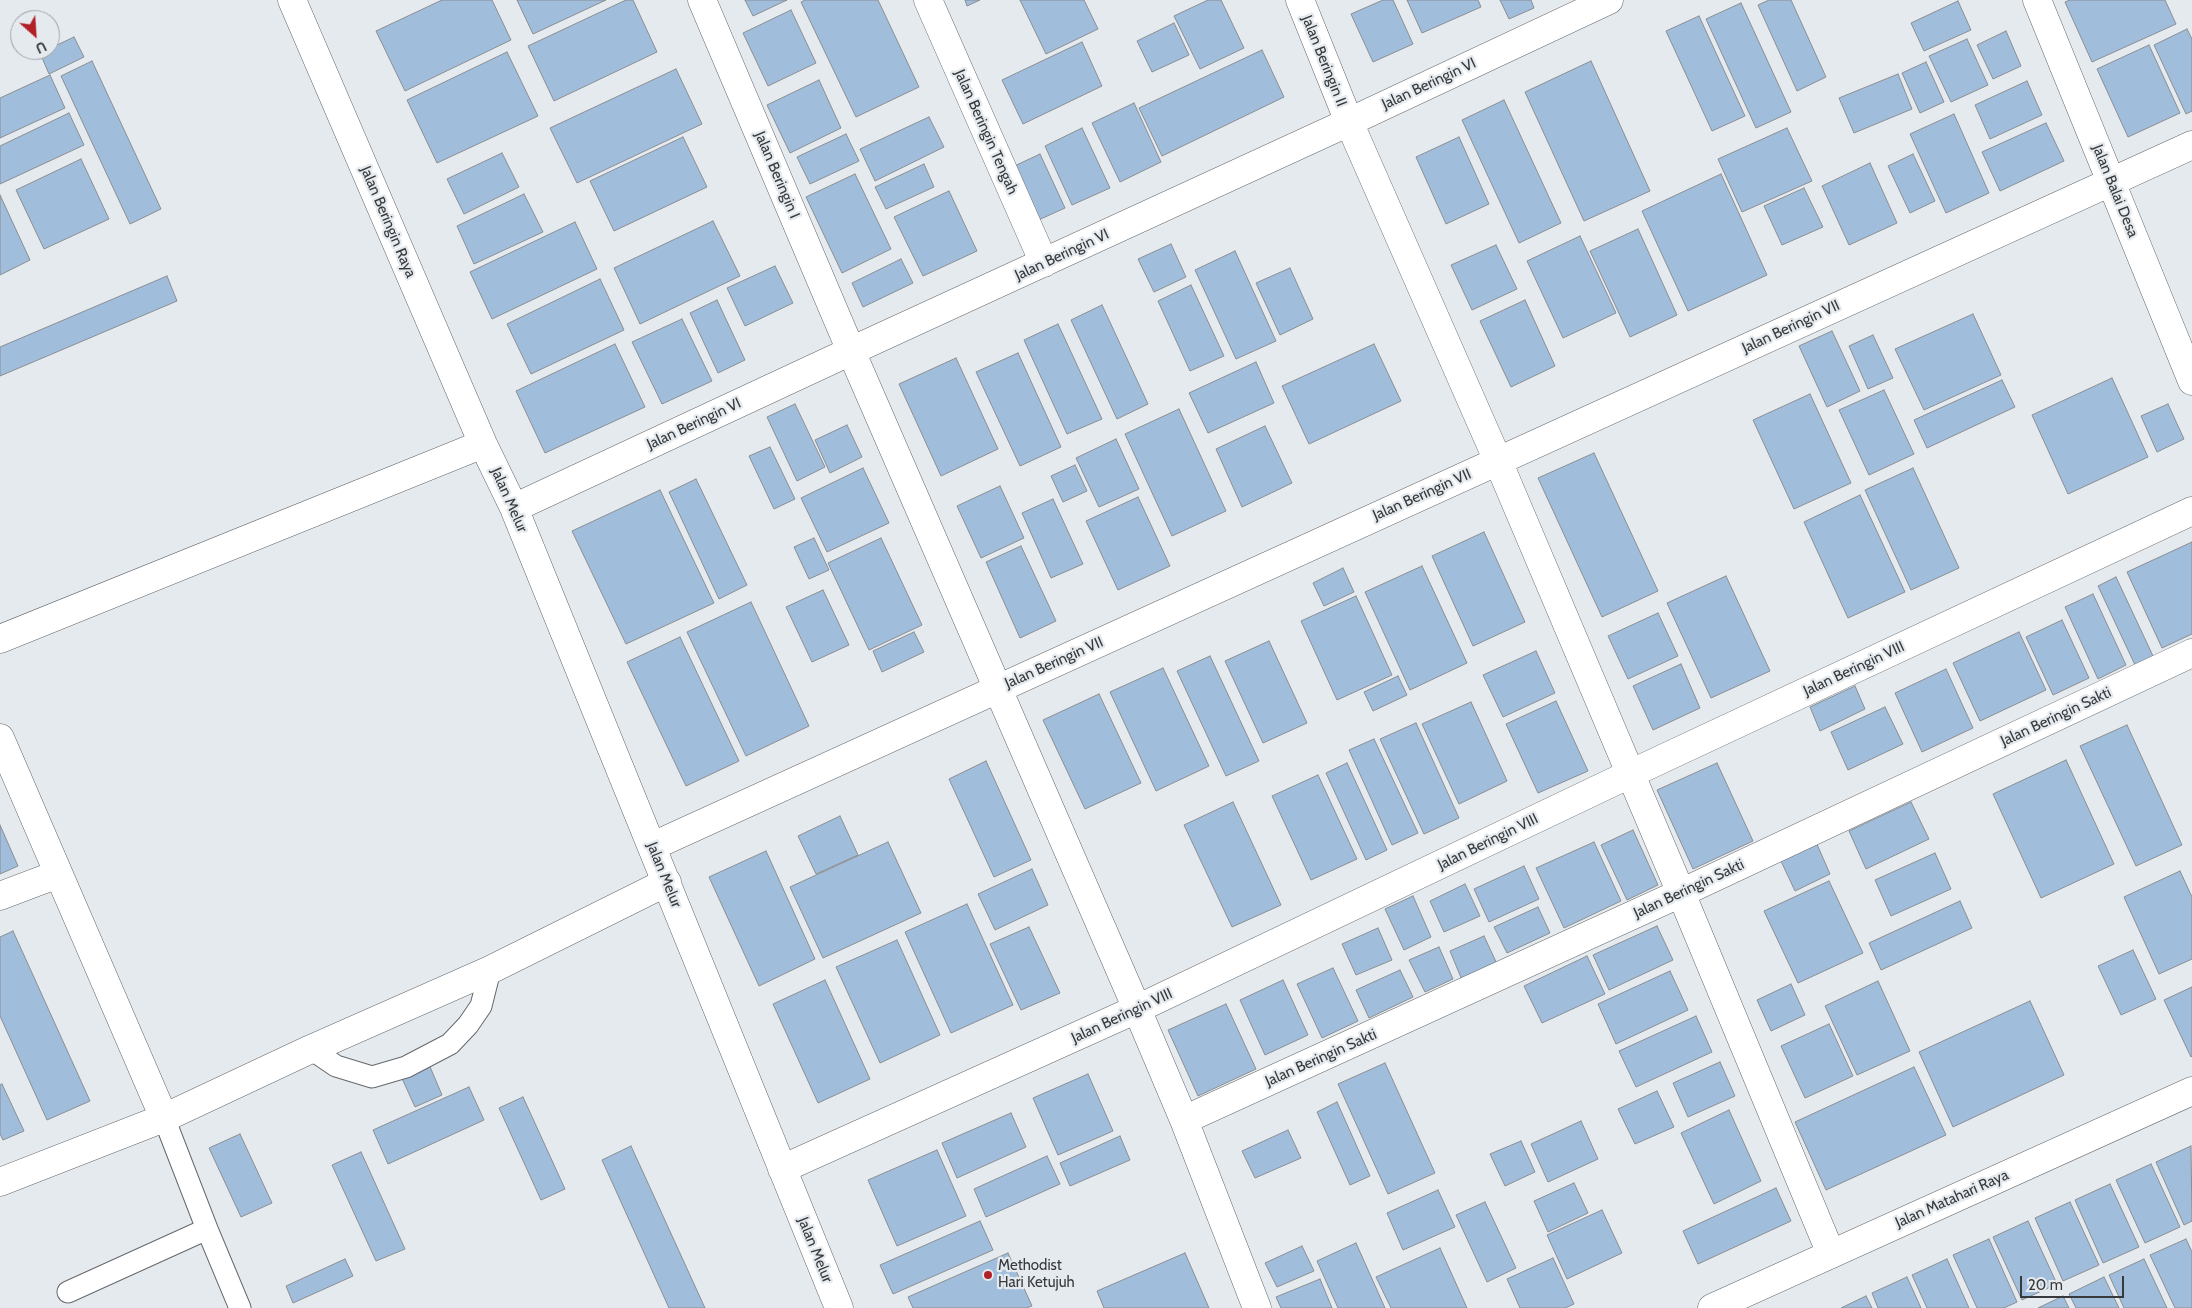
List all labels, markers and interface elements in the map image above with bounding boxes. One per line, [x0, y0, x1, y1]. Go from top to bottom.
north arrow [10, 10, 60, 60]
street label: Jalan Beringin II [1298, 13, 1350, 109]
text: U [33, 37, 50, 58]
street label: Jalan Beringin VI [1379, 54, 1479, 114]
street label: Jalan Beringin Tengah [950, 67, 1022, 197]
street label: Jalan Beringin I [751, 129, 803, 221]
street label: Jalan Balai Desa [2088, 142, 2142, 240]
street label: Jalan Beringin Raya [356, 163, 420, 281]
street label: Jalan Beringin VI [1012, 225, 1112, 285]
street label: Jalan Beringin VII [1739, 296, 1843, 358]
street label: Jalan Beringin VI [644, 394, 744, 454]
street label: Jalan Melur [487, 465, 531, 535]
street label: Jalan Beringin VII [1370, 465, 1474, 525]
street label: Jalan Beringin VII [1002, 633, 1106, 693]
street label: Jalan Beringin VIII [1801, 638, 1907, 700]
street label: Jalan Beringin Sakti [1998, 684, 2114, 750]
street label: Jalan Beringin VIII [1435, 810, 1541, 874]
street label: Jalan Melur [643, 840, 685, 910]
street label: Jalan Beringin Sakti [1631, 856, 1747, 922]
street label: Jalan Beringin VIII [1069, 985, 1175, 1047]
street label: Jalan Beringin Sakti [1263, 1025, 1379, 1091]
street label: Jalan Matahari Raya [1893, 1166, 2011, 1232]
street label: Jalan Melur [794, 1215, 836, 1285]
place label: Methodist Hari Ketujuh [998, 1257, 1075, 1292]
scale bar [2022, 1266, 2126, 1298]
marker: Methodist Hari Ketujuh [982, 1269, 994, 1281]
text: 20 m [2028, 1276, 2063, 1294]

